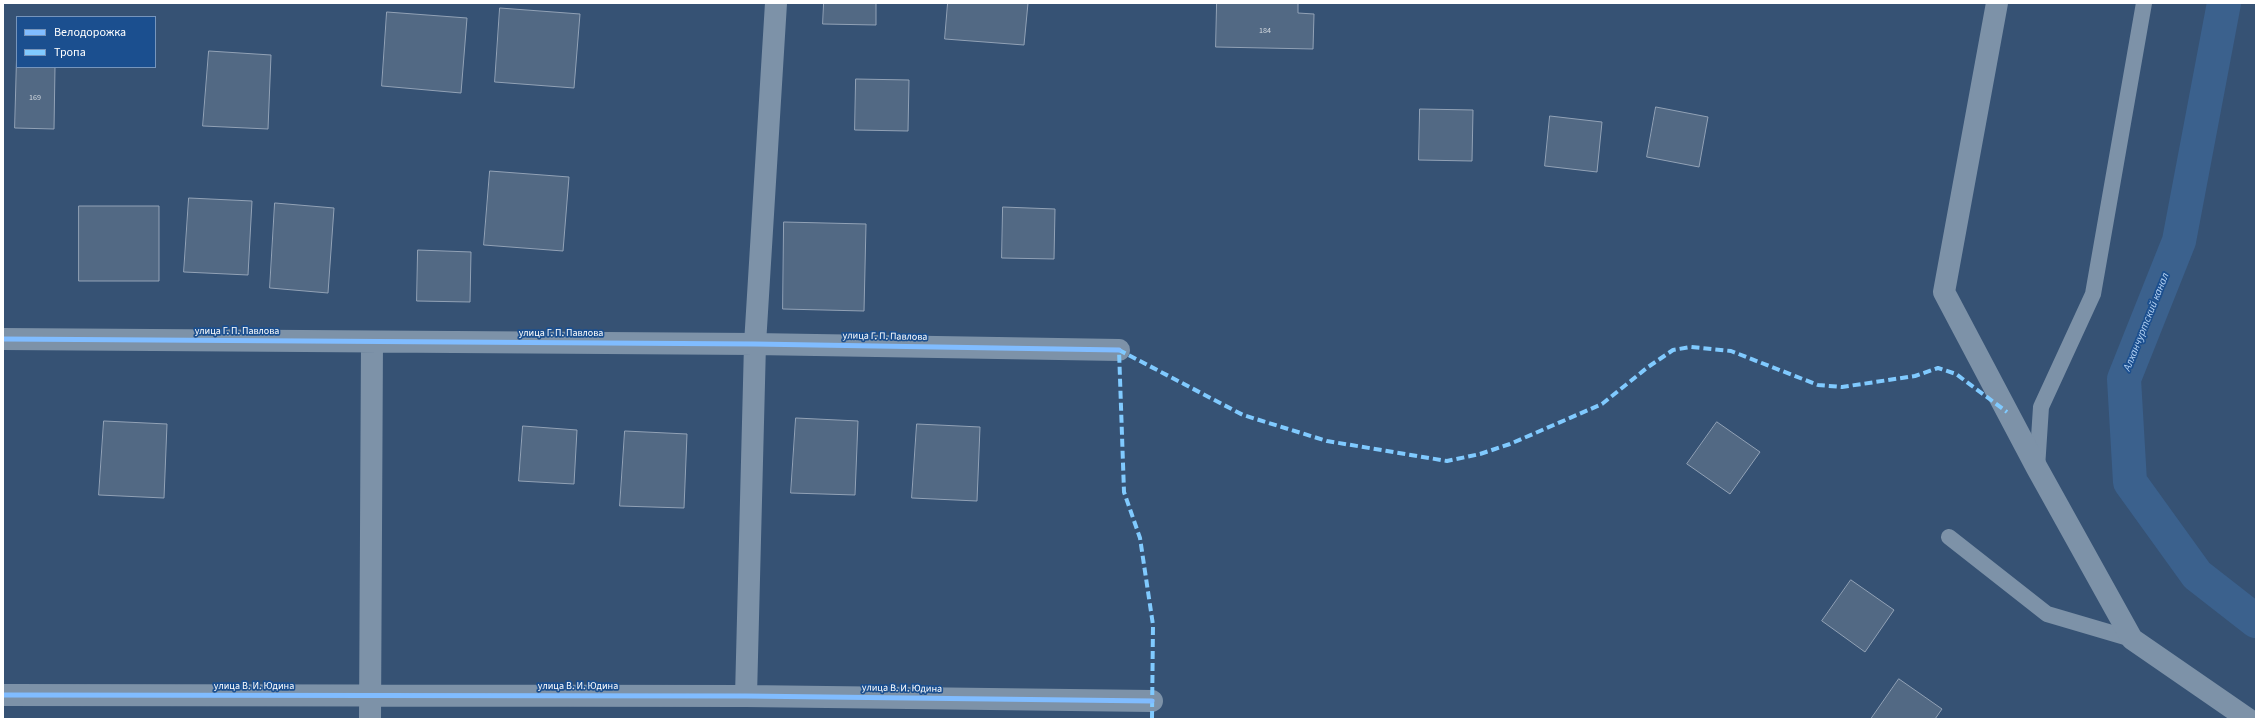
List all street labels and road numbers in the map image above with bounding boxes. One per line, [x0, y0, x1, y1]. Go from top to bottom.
street label: улица Г. П. Павлова [195, 326, 279, 338]
street label: улица Г. П. Павлова [519, 328, 603, 340]
street label: улица Г. П. Павлова [843, 330, 927, 344]
street label: улица В. И. Юдина [214, 681, 294, 693]
street label: улица В. И. Юдина [538, 681, 618, 693]
street label: улица В. И. Юдина [862, 682, 942, 696]

